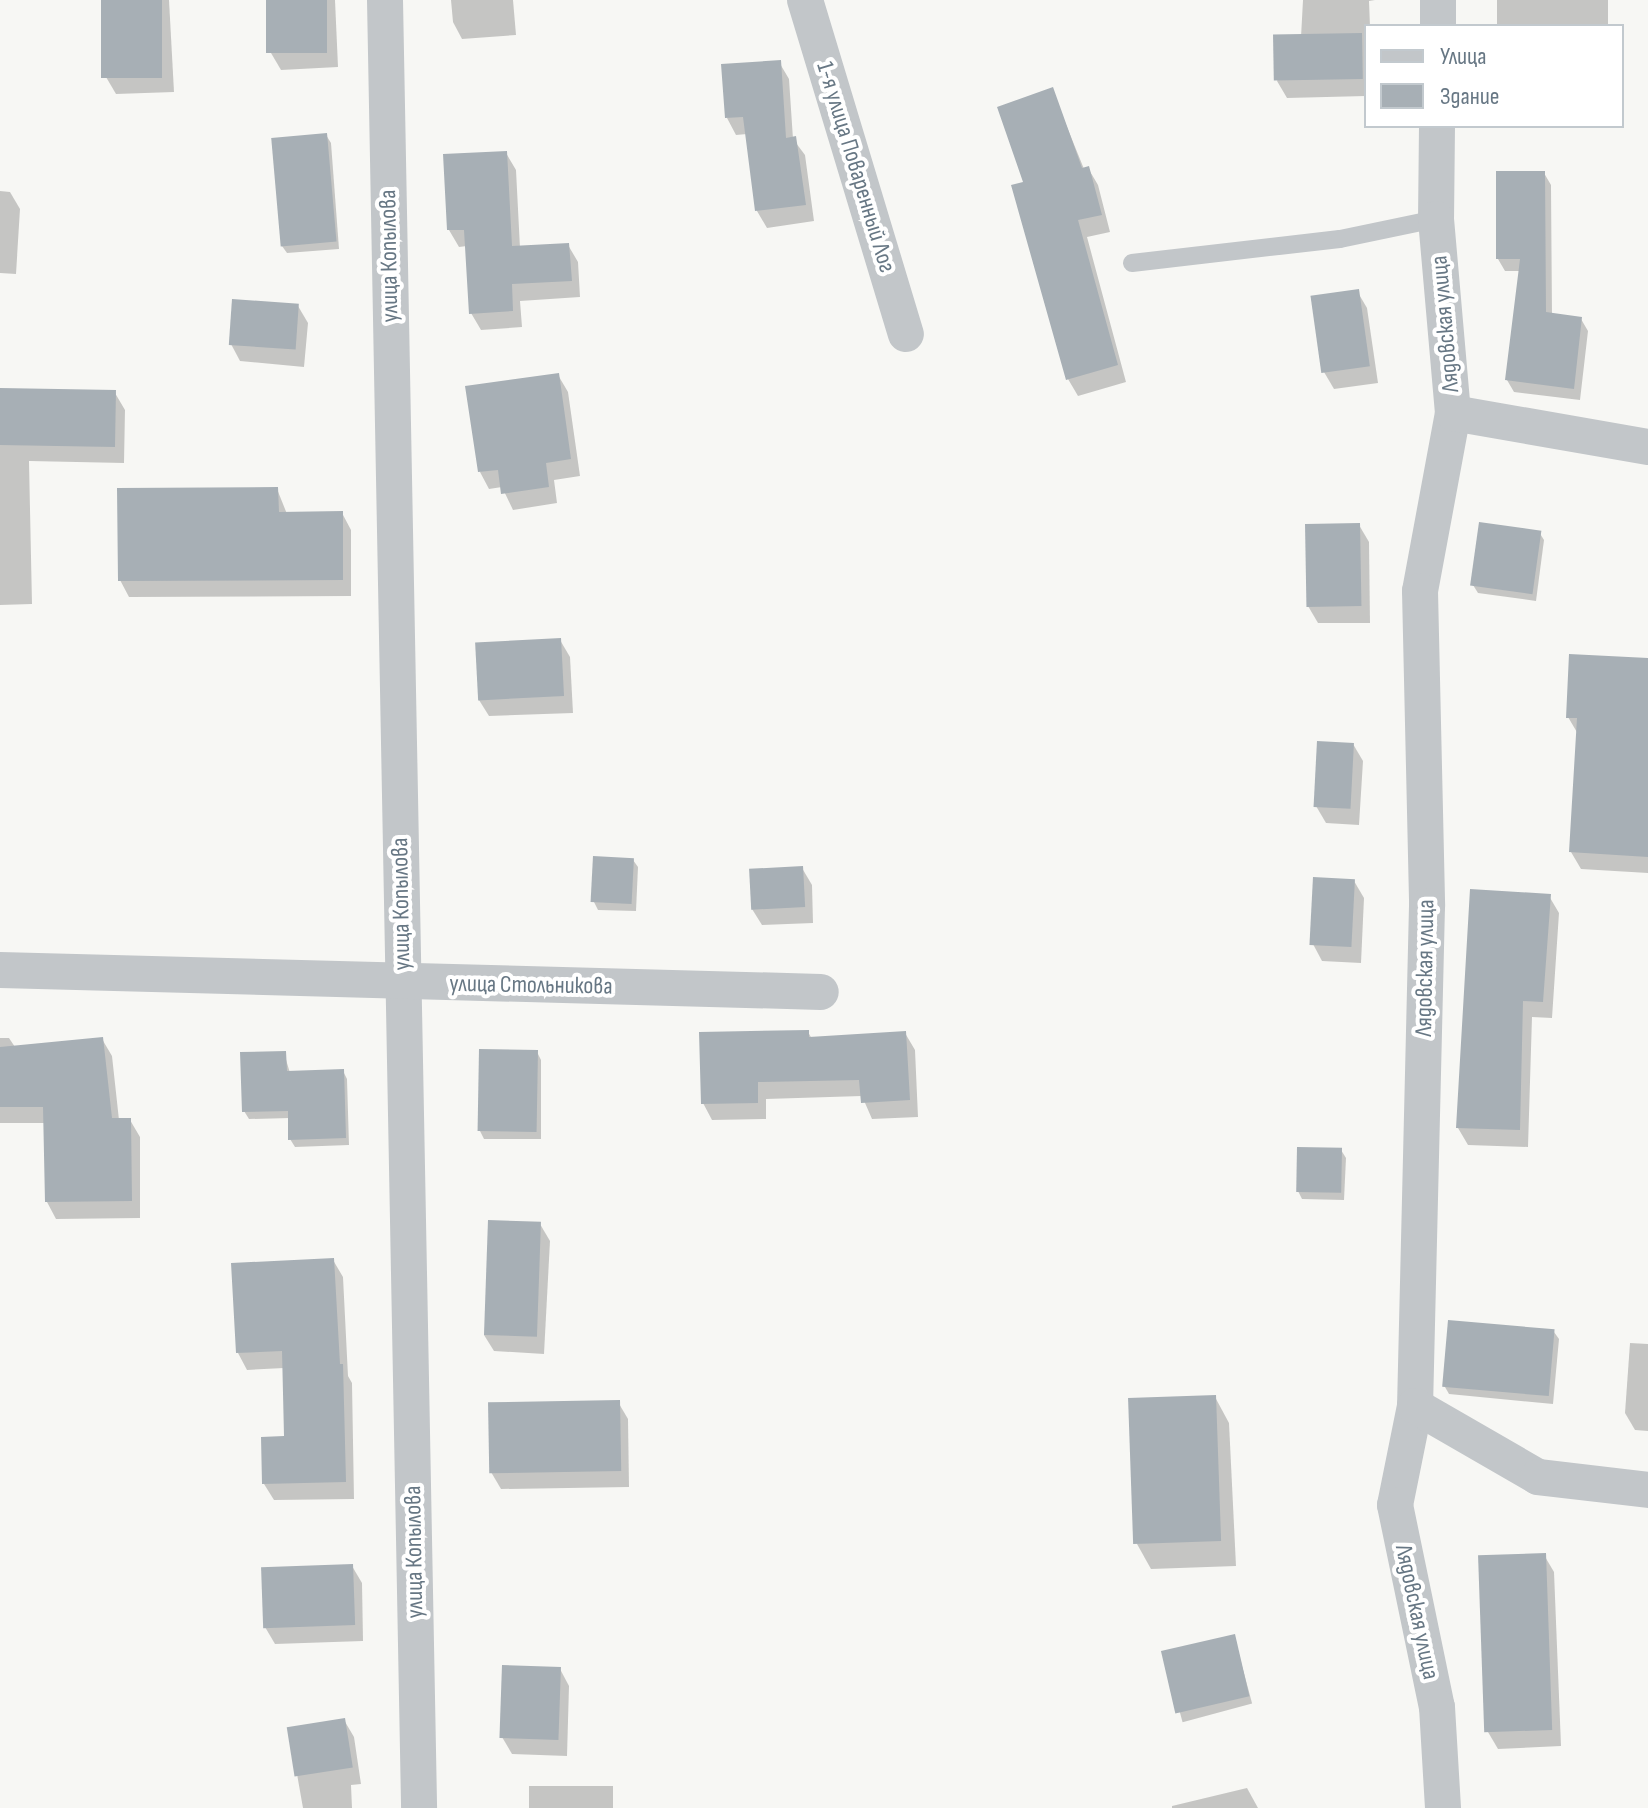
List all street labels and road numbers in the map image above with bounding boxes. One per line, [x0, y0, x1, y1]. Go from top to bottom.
street label: 1-я улица Поваренный Лог [810, 58, 902, 276]
street label: улица Копылова [373, 189, 405, 323]
street label: Лядовская улица [1425, 254, 1465, 394]
street label: улица Копылова [385, 837, 417, 971]
street label: Лядовская улица [1409, 899, 1441, 1037]
street label: улица Стольникова [449, 969, 613, 1001]
street label: улица Копылова [398, 1485, 430, 1619]
street label: Лядовская улица [1389, 1542, 1445, 1682]

